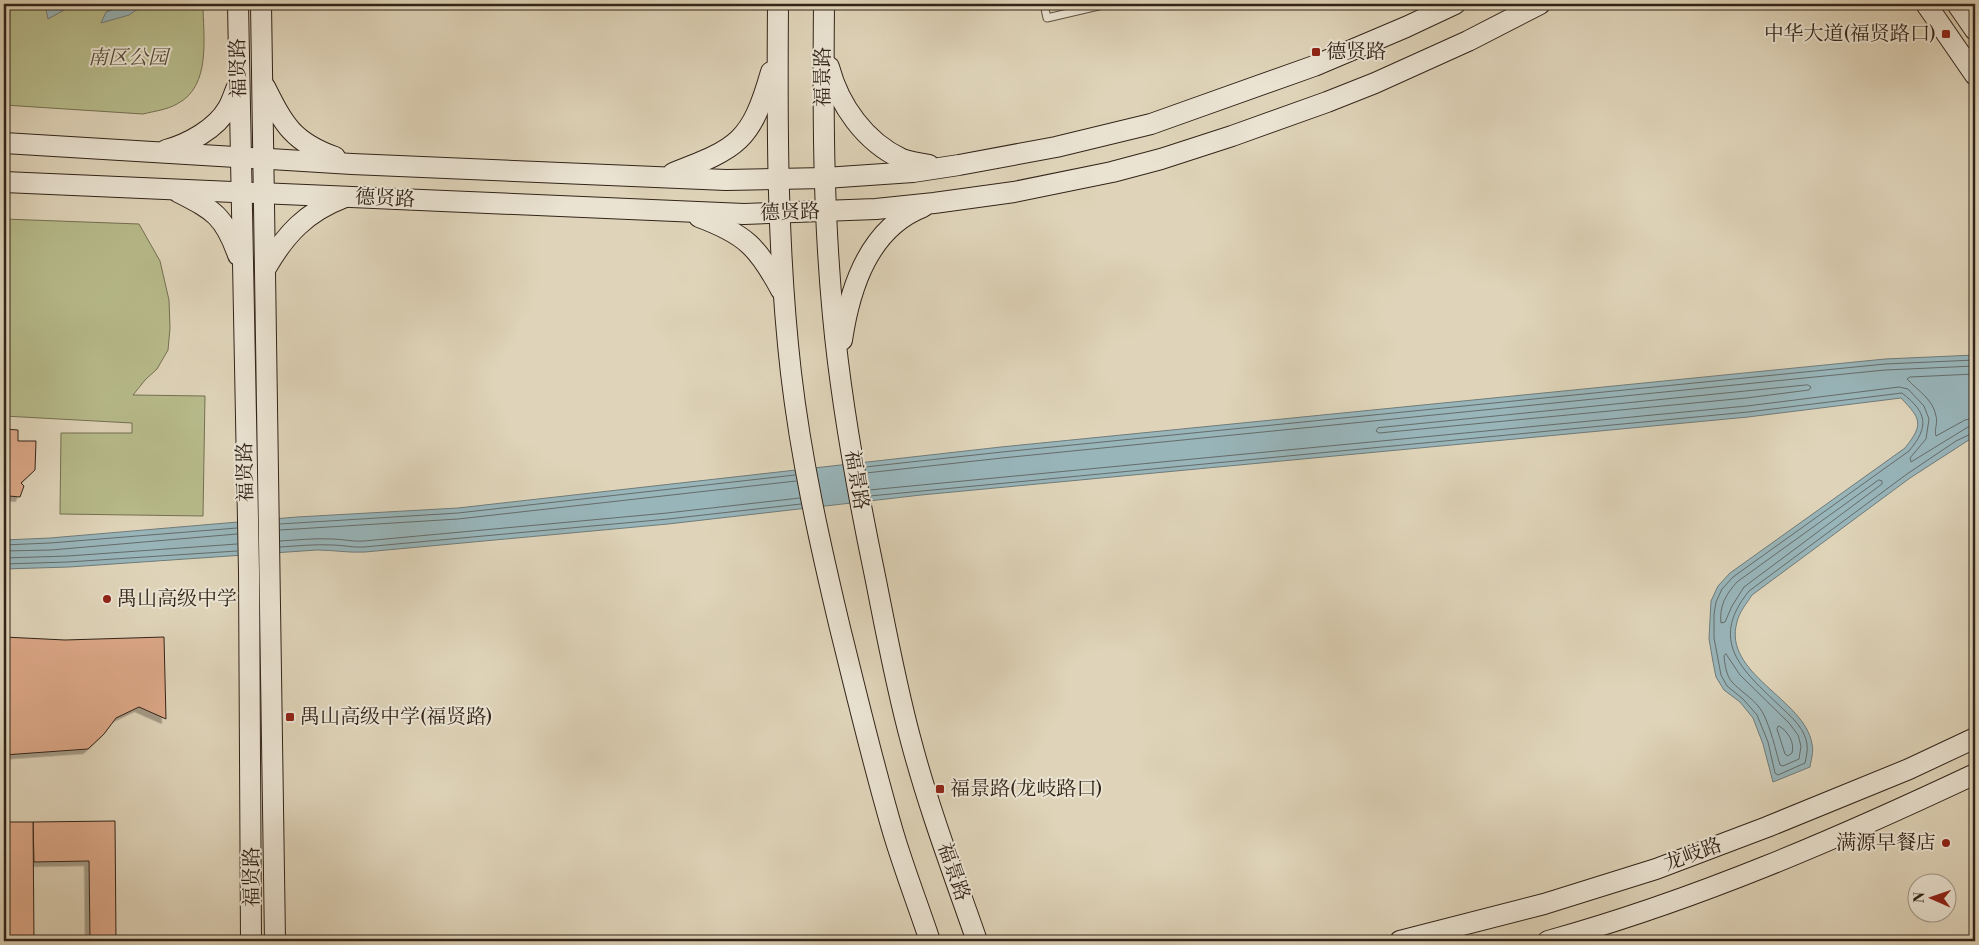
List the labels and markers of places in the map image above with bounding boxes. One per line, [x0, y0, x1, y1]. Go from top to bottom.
place label: 中华大道(福贤路口) [1764, 22, 1936, 47]
marker: 中华大道(福贤路口) [1940, 28, 1952, 40]
place label: 德贤路 [1326, 40, 1386, 65]
marker: 德贤路 [1310, 46, 1322, 58]
place label: 禺山高级中学 [117, 587, 237, 612]
marker: 禺山高级中学 [101, 593, 113, 605]
place label: 禺山高级中学(福贤路) [300, 705, 492, 730]
marker: 禺山高级中学(福贤路) [284, 711, 296, 723]
place label: 福景路(龙岐路口) [950, 777, 1102, 802]
marker: 福景路(龙岐路口) [934, 783, 946, 795]
place label: 满源早餐店 [1836, 831, 1936, 856]
marker: 满源早餐店 [1940, 837, 1952, 849]

